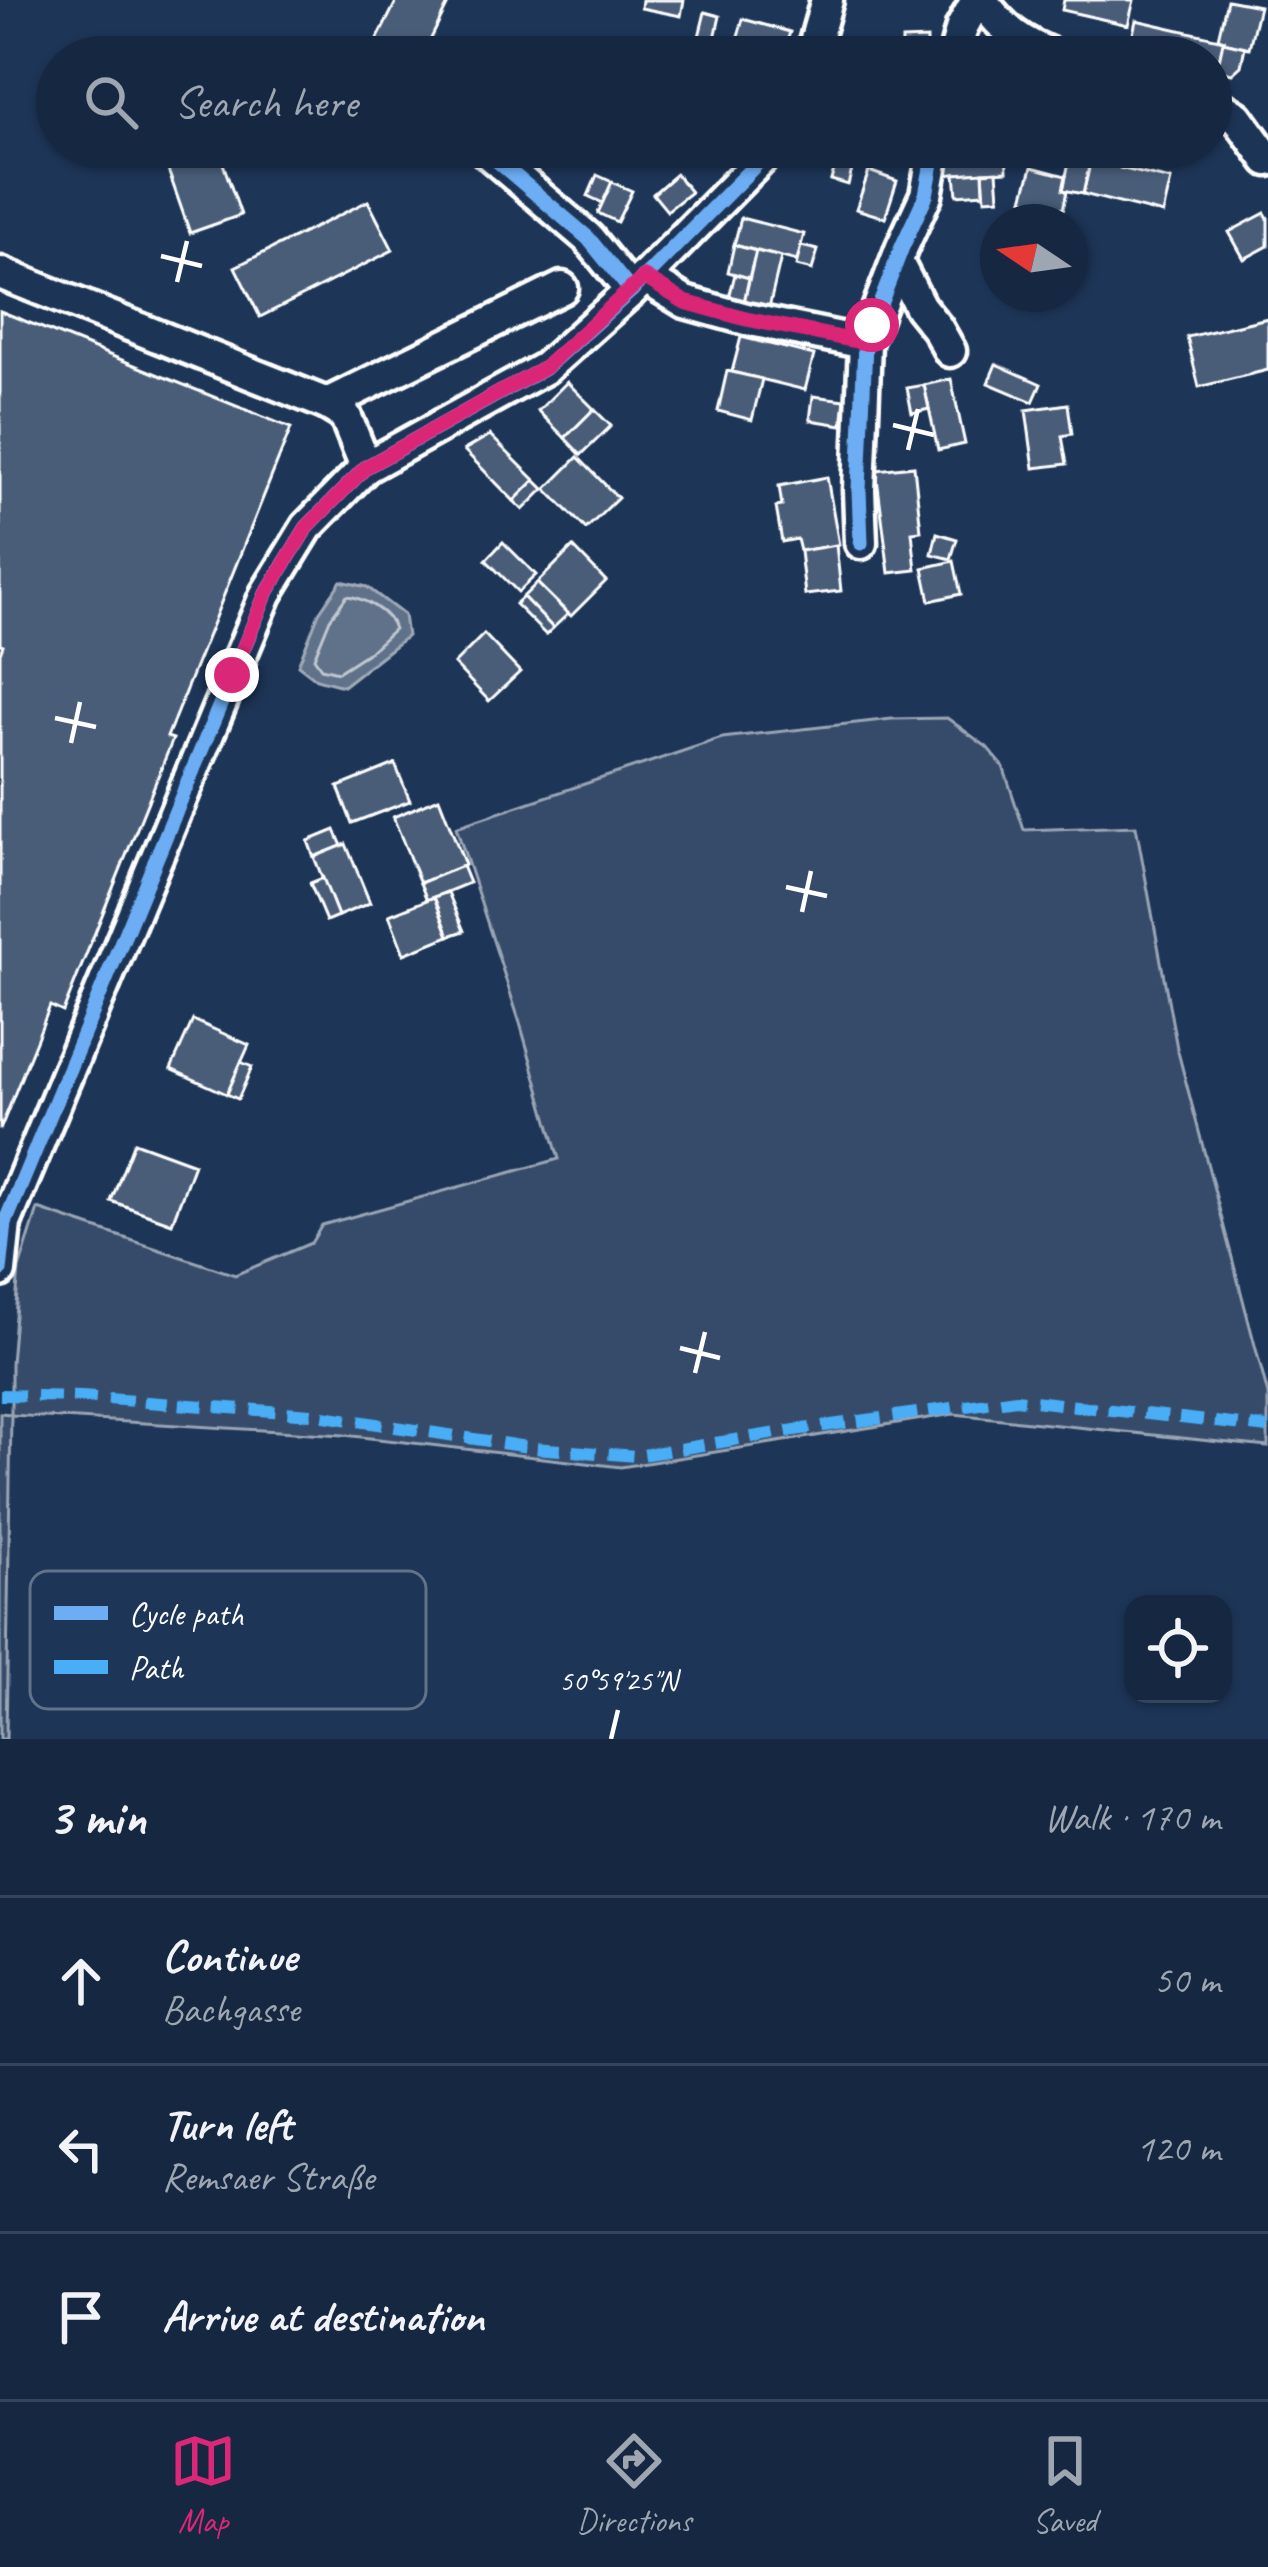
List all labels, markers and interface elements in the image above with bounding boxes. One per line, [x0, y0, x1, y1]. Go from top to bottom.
search box [36, 36, 1232, 168]
icon: search [78, 69, 144, 135]
text: Search here [174, 74, 357, 131]
north arrow [980, 204, 1088, 312]
route start [845, 298, 899, 352]
route end [205, 648, 259, 702]
legend [30, 1571, 426, 1709]
text: Cycle path [129, 1593, 244, 1635]
map controls [1124, 1595, 1232, 1703]
button: locate [1124, 1595, 1232, 1703]
text: Path [129, 1647, 185, 1689]
text: 50°59'25"N [559, 1661, 682, 1699]
text: 3 min [48, 1785, 146, 1849]
text: Walk · 170 m [1044, 1793, 1220, 1842]
text: Continue [162, 1928, 296, 1985]
icon: ahead [48, 1948, 114, 2014]
text: 50 m [1154, 1956, 1220, 2005]
text: Bachgasse [162, 1985, 300, 2034]
text: Turn left [162, 2096, 292, 2153]
icon: left [48, 2116, 114, 2182]
text: 120 m [1136, 2124, 1220, 2173]
text: Remsaer Straße [162, 2153, 374, 2202]
icon: arrive [48, 2284, 114, 2350]
text: Arrive at destination [162, 2288, 484, 2345]
tab: Map [170, 2428, 236, 2542]
tab: Directions [577, 2428, 691, 2542]
tab: Saved [1032, 2428, 1098, 2542]

